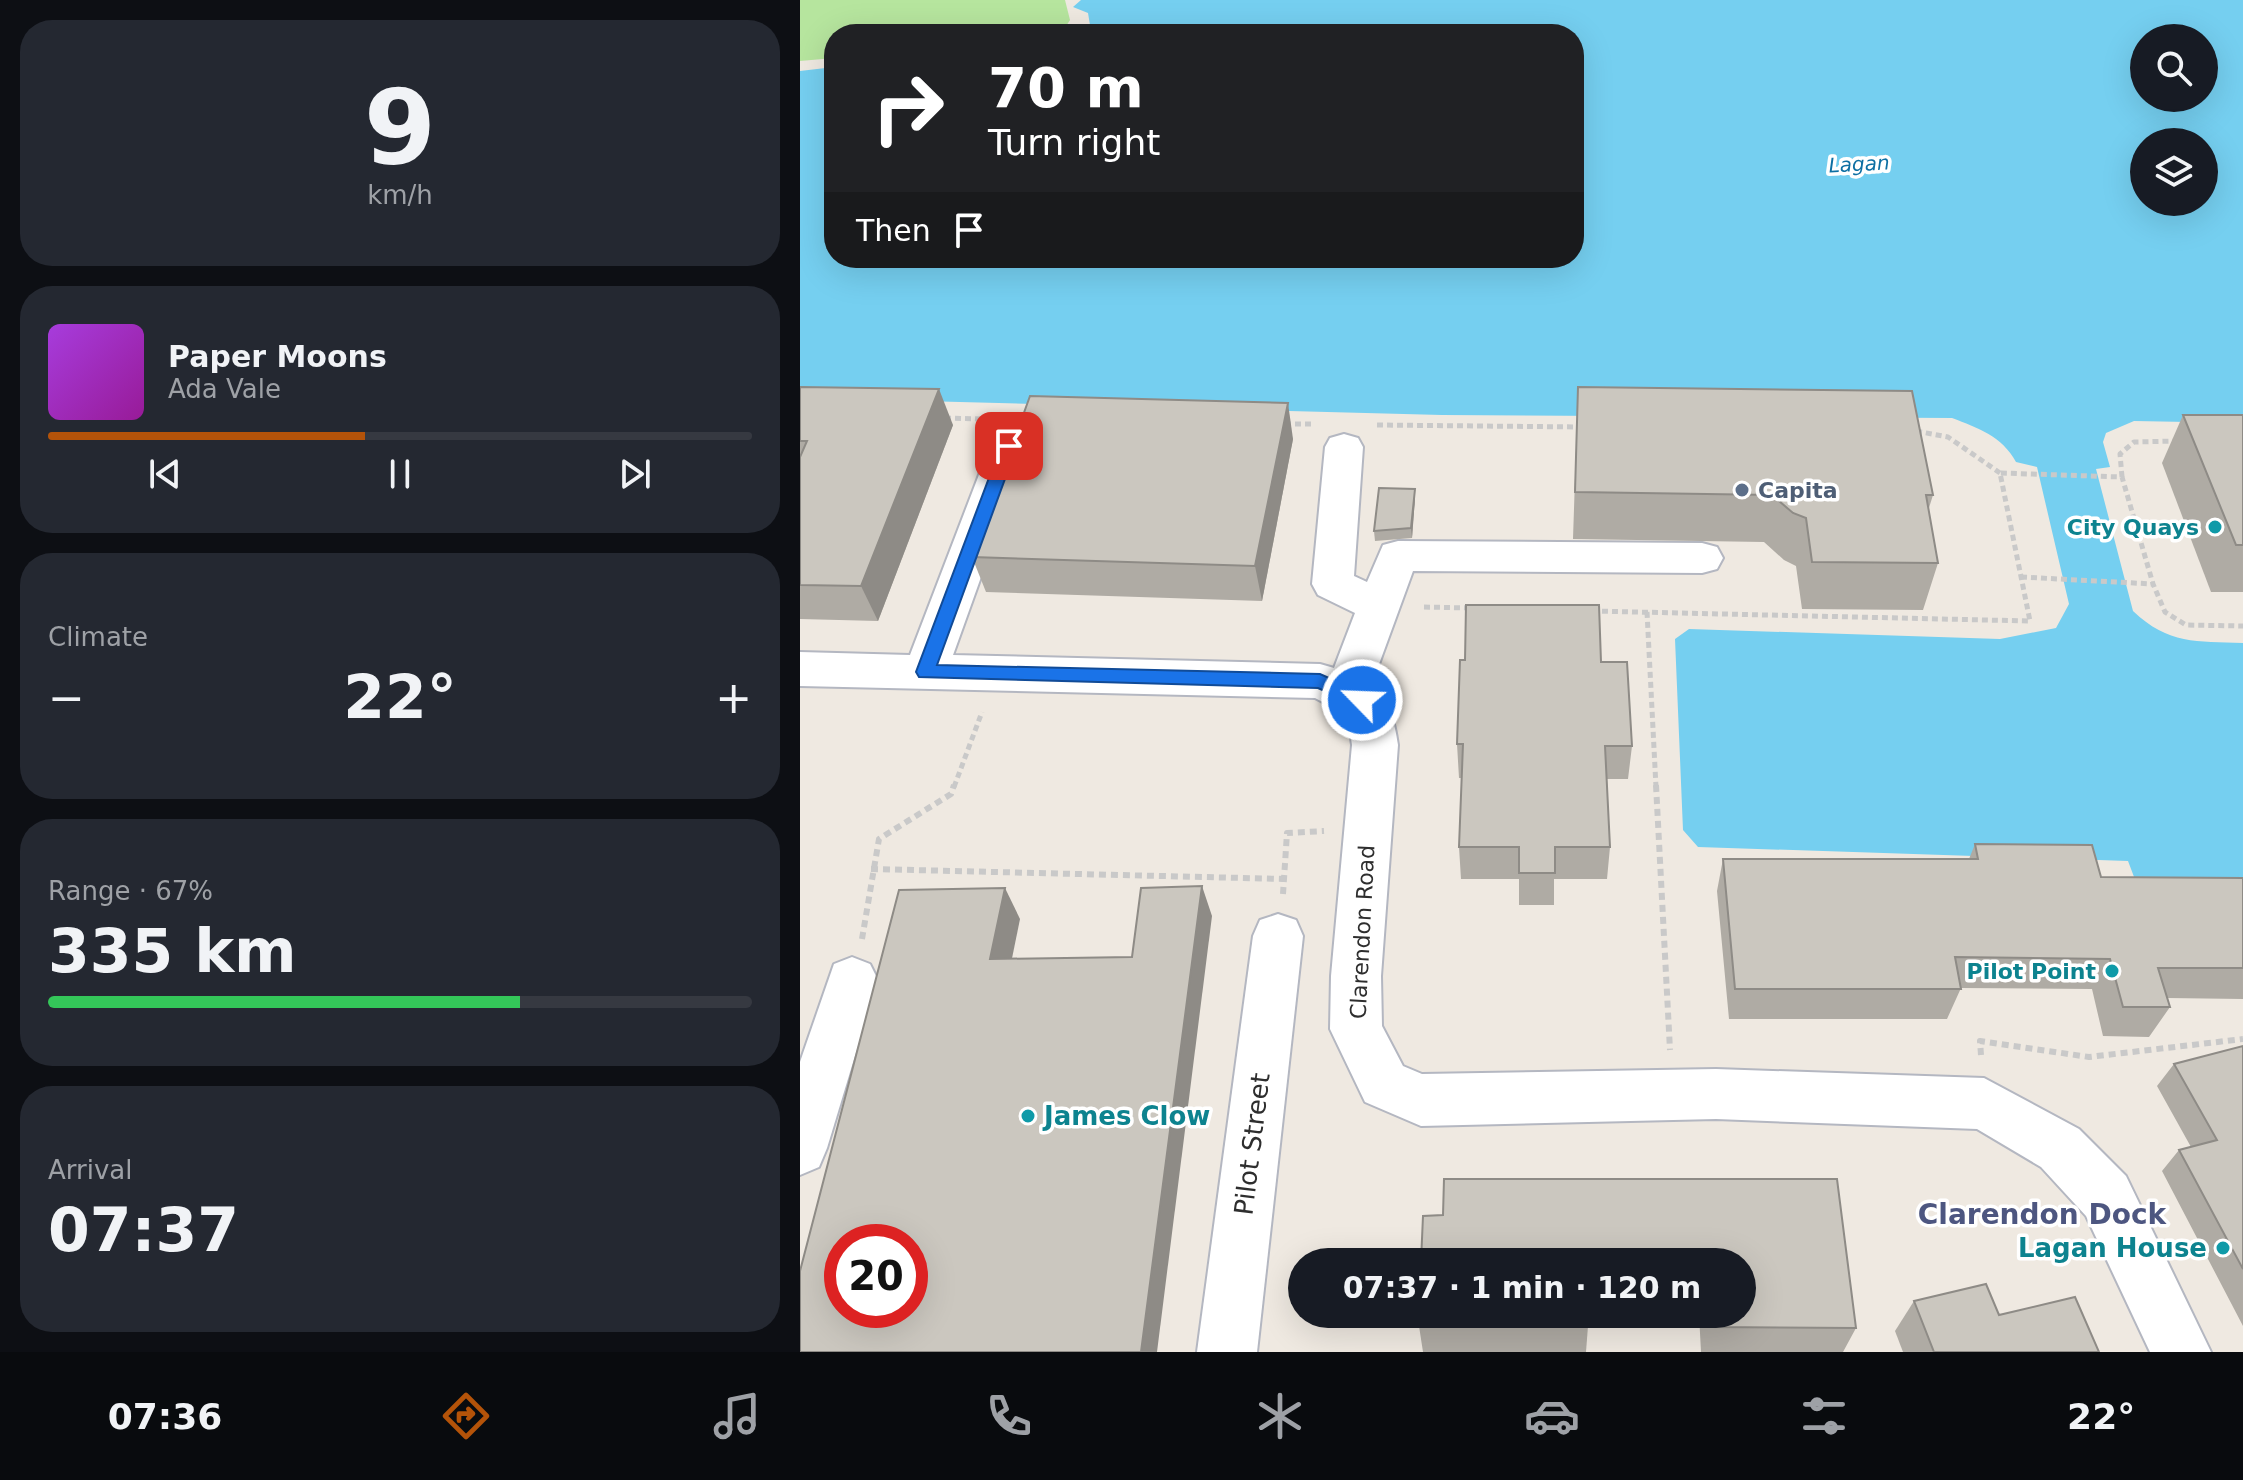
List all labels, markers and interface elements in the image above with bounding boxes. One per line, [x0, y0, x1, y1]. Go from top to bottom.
map controls [2130, 24, 2218, 216]
button: search [2130, 24, 2218, 112]
text: 70 m [988, 55, 1144, 120]
icon: right [856, 56, 960, 160]
text: 9 [364, 67, 436, 189]
text: Turn right [988, 122, 1160, 163]
button: layers [2130, 128, 2218, 216]
water label: Lagan [1828, 150, 1890, 178]
text: km/h [367, 180, 433, 210]
icon: arrive [947, 208, 991, 252]
text: Then [856, 213, 931, 248]
text: Paper Moons [168, 339, 387, 374]
text: Ada Vale [168, 374, 281, 404]
pin [975, 412, 1043, 480]
icon: arrive [987, 424, 1031, 468]
icon: previous [143, 452, 187, 496]
icon: pause [378, 452, 422, 496]
icon: next [613, 452, 657, 496]
place label: Capita [1758, 478, 1838, 503]
marker: Capita [1733, 481, 1751, 499]
place label: City Quays [2067, 515, 2199, 540]
marker: City Quays [2206, 518, 2224, 536]
text: Climate [48, 622, 148, 652]
position arrow [1320, 658, 1404, 742]
text: 22° [343, 662, 457, 732]
text: − [48, 672, 85, 723]
text: + [715, 672, 752, 723]
street label: Clarendon Road [1345, 844, 1380, 1020]
text: Range · 67% [48, 876, 213, 906]
text: 335 km [48, 916, 297, 986]
place label: Pilot Point [1967, 959, 2096, 984]
marker: Pilot Point [2103, 962, 2121, 980]
street label: Pilot Street [1228, 1071, 1276, 1217]
place label: James Clow [1042, 1101, 1210, 1131]
marker: James Clow [1019, 1107, 1037, 1125]
text: Arrival [48, 1155, 132, 1185]
text: 07:37 [48, 1195, 239, 1265]
district label: Clarendon Dock [1918, 1198, 2168, 1231]
speed limit sign: 20 [824, 1224, 928, 1328]
place label: Lagan House [2018, 1233, 2207, 1263]
marker: Lagan House [2214, 1239, 2232, 1257]
text: 07:37 · 1 min · 120 m [1343, 1270, 1701, 1305]
icon: directions [438, 1388, 494, 1444]
icon: music [709, 1388, 765, 1444]
icon: phone [981, 1388, 1037, 1444]
icon: climate [1252, 1388, 1308, 1444]
icon: car [1524, 1388, 1580, 1444]
icon: filters [1796, 1388, 1852, 1444]
text: 07:36 [108, 1396, 222, 1437]
text: 22° [2067, 1396, 2135, 1437]

